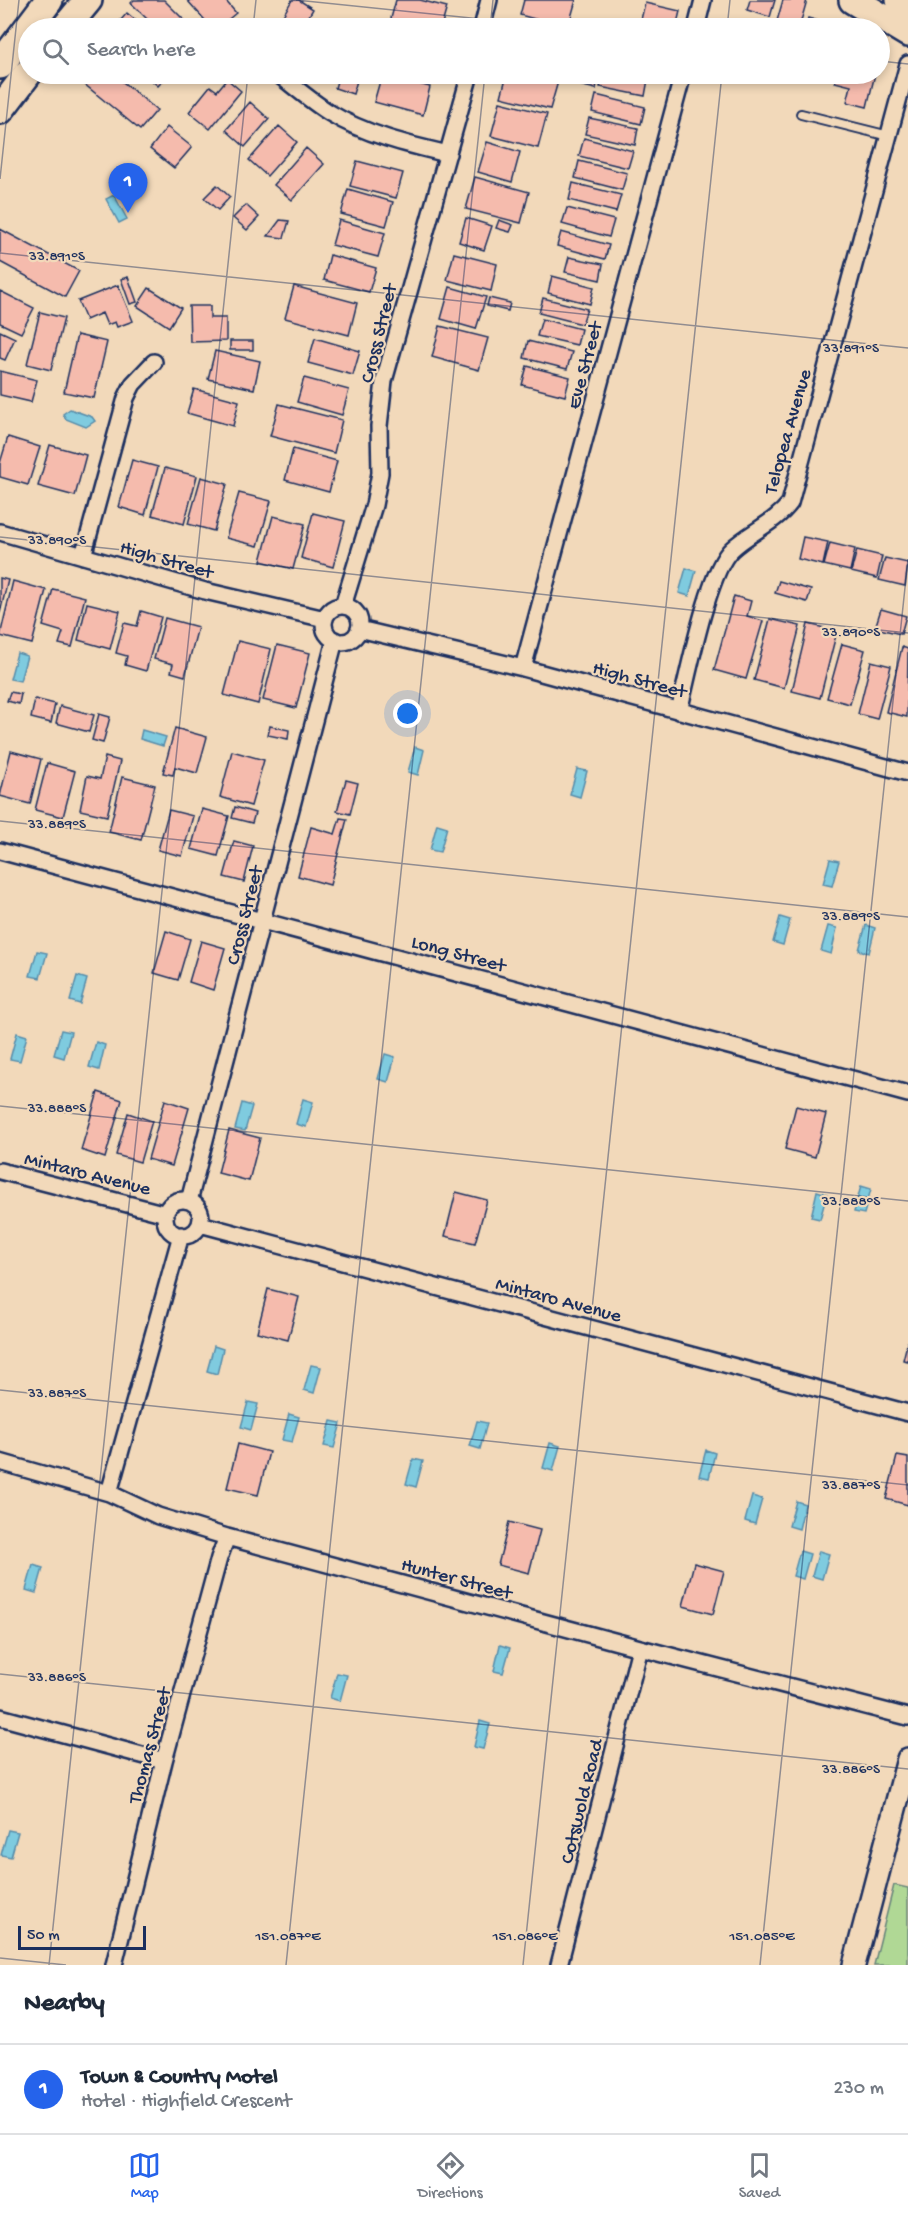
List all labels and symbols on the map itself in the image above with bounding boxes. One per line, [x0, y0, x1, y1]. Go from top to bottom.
pin: 1 [108, 164, 148, 213]
text: 33.891°S [28, 248, 85, 266]
street label: Cross Street [357, 280, 404, 386]
street label: Eve Street [564, 318, 610, 412]
text: 33.891°S [822, 340, 879, 358]
street label: Telopea Avenue [760, 366, 818, 498]
text: 33.890°S [27, 532, 86, 550]
street label: High Street [117, 537, 217, 586]
text: 33.890°S [821, 624, 880, 642]
street label: High Street [590, 658, 690, 705]
your location [393, 699, 422, 728]
text: 33.889°S [27, 816, 86, 834]
street label: Cross Street [223, 862, 270, 968]
text: 33.889°S [821, 908, 880, 926]
street label: Long Street [408, 932, 510, 979]
text: 33.888°S [27, 1100, 86, 1118]
street label: Mintaro Avenue [22, 1149, 153, 1202]
text: 33.888°S [821, 1193, 880, 1211]
street label: Mintaro Avenue [493, 1274, 624, 1329]
text: 33.887°S [27, 1385, 86, 1403]
text: 33.887°S [821, 1477, 880, 1495]
street label: Hunter Street [398, 1555, 516, 1607]
text: 33.886°S [27, 1669, 86, 1687]
street label: Thomas Street [125, 1683, 178, 1808]
street label: Cotswold Road [557, 1735, 610, 1866]
text: 33.886°S [821, 1761, 880, 1779]
scale bar [18, 1923, 146, 1950]
text: 151.087°E [254, 1928, 321, 1946]
text: 151.086°E [491, 1928, 558, 1946]
text: 151.085°E [728, 1928, 795, 1946]

